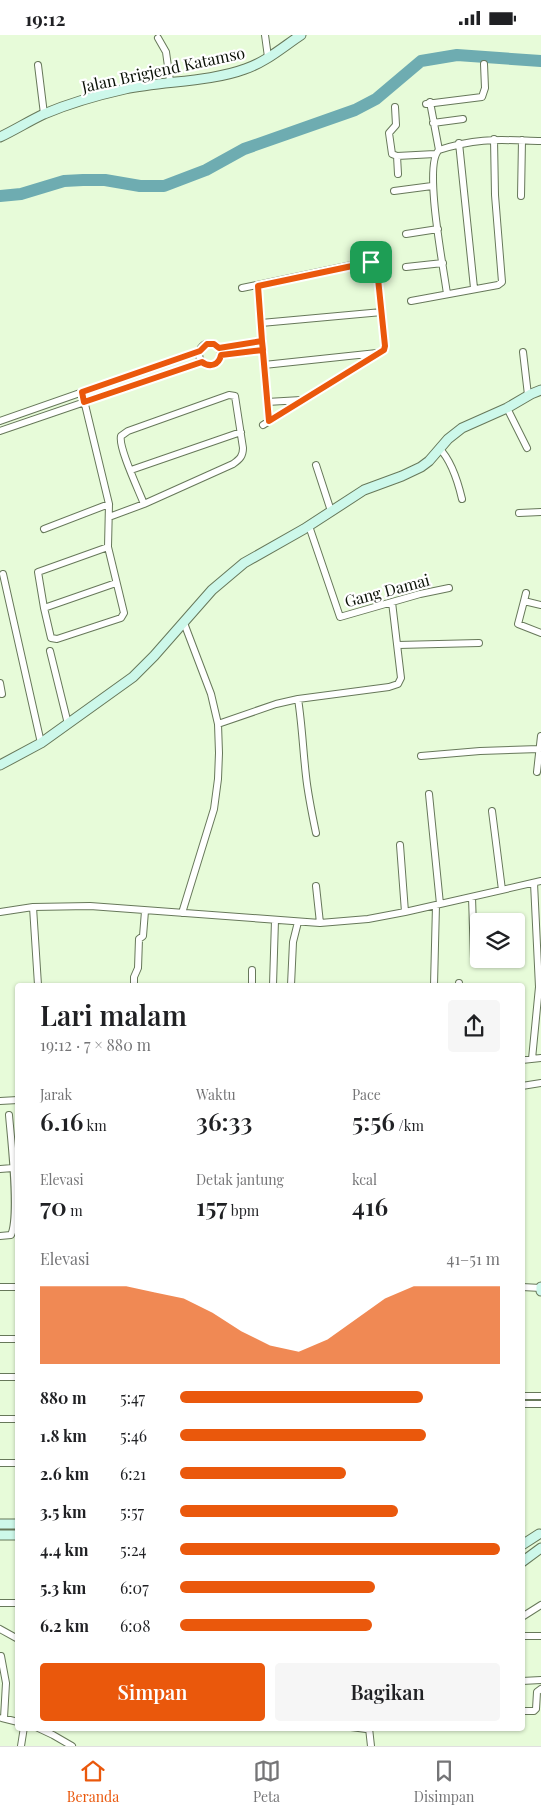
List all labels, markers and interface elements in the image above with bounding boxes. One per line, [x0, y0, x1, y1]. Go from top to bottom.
text: 19:12 [25, 5, 66, 31]
street label: Jalan Brigjend Katamso [78, 41, 247, 97]
pin [350, 241, 392, 283]
icon: arrive [357, 248, 385, 276]
street label: Gang Damai [342, 568, 432, 611]
map controls [470, 913, 525, 968]
button: layers [470, 913, 525, 968]
text: Lari malam [40, 996, 187, 1033]
button: share [448, 1000, 500, 1052]
text: 19:12 · 7 × 880 m [40, 1034, 151, 1055]
text: Jarak [40, 1085, 72, 1104]
text: Waktu [196, 1085, 236, 1104]
text: Pace [352, 1085, 381, 1104]
text: 6.16 [40, 1104, 83, 1137]
text: 36:33 [196, 1104, 252, 1137]
text: 5:56 [352, 1104, 395, 1137]
text: km [83, 1116, 107, 1135]
text: /km [395, 1116, 424, 1135]
text: Elevasi [40, 1170, 84, 1189]
text: Detak jantung [196, 1170, 284, 1189]
text: kcal [352, 1170, 377, 1189]
text: 70 [40, 1189, 67, 1222]
text: 157 [196, 1189, 227, 1222]
text: 416 [352, 1189, 388, 1222]
text: m [67, 1201, 83, 1220]
text: bpm [227, 1201, 259, 1220]
text: Elevasi [40, 1248, 90, 1269]
text: 41–51 m [447, 1248, 500, 1269]
text: 880 m [40, 1387, 86, 1408]
text: 5:47 [120, 1387, 145, 1408]
text: 1.8 km [40, 1425, 87, 1446]
text: 5:46 [120, 1425, 147, 1446]
text: 2.6 km [40, 1463, 89, 1484]
text: 6:21 [120, 1463, 146, 1484]
text: 3.5 km [40, 1501, 86, 1522]
text: 5:57 [120, 1501, 144, 1522]
text: 4.4 km [40, 1539, 88, 1560]
text: 5:24 [120, 1539, 146, 1560]
text: 5.3 km [40, 1577, 86, 1598]
text: 6:07 [120, 1577, 149, 1598]
text: 6.2 km [40, 1615, 89, 1636]
text: 6:08 [120, 1615, 150, 1636]
button: Simpan [40, 1663, 265, 1721]
button: Bagikan [275, 1663, 500, 1721]
tab: Beranda [67, 1757, 119, 1806]
tab: Peta [253, 1757, 281, 1806]
tab: Disimpan [414, 1757, 474, 1806]

